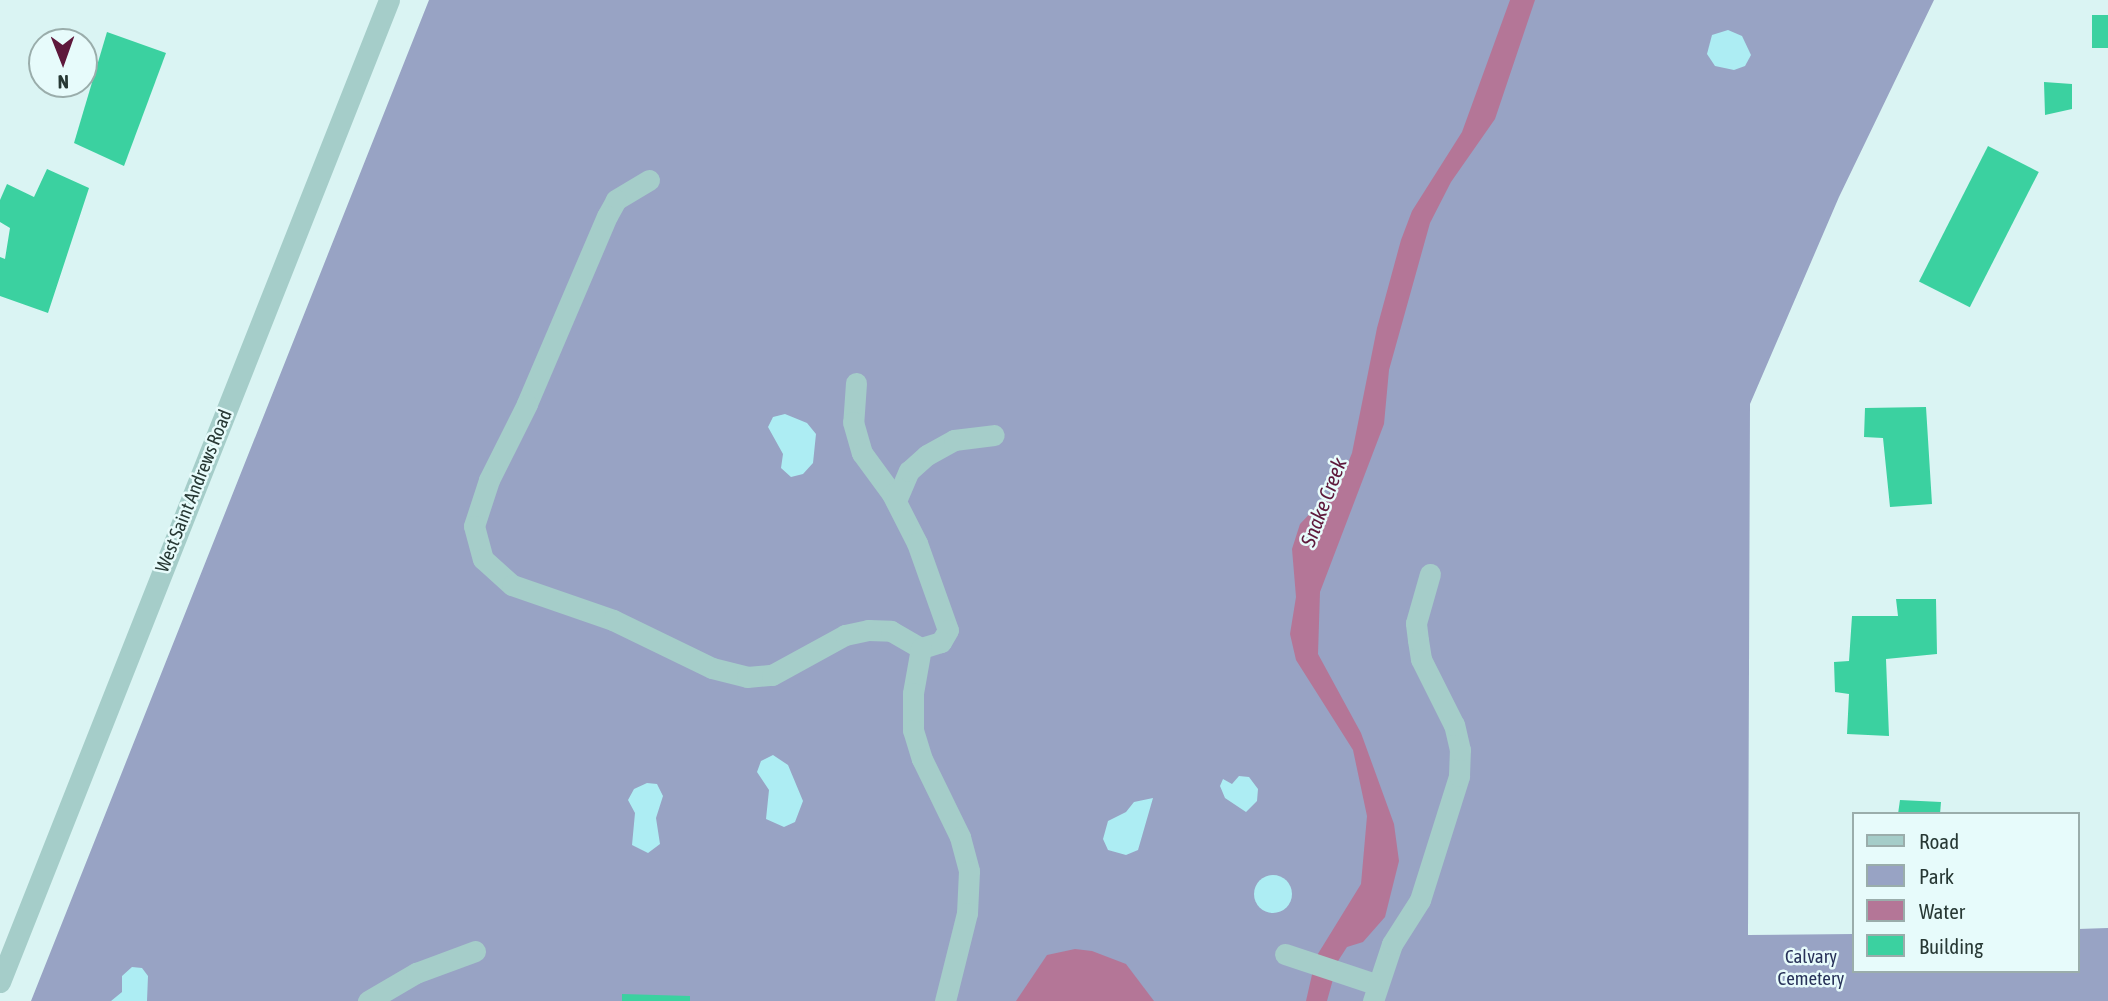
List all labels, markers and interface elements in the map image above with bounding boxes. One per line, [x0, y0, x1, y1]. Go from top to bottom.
north arrow [28, 28, 98, 98]
text: N [58, 71, 69, 93]
street label: West Saint Andrews Road [151, 406, 237, 576]
water label: Snake Creek [1295, 454, 1351, 550]
legend [1853, 812, 2080, 973]
text: Road [1919, 829, 1959, 853]
text: Park [1919, 864, 1954, 888]
text: Water [1919, 899, 1965, 923]
text: Building [1919, 934, 1983, 958]
park label: Calvary Cemetery [1778, 946, 1844, 990]

